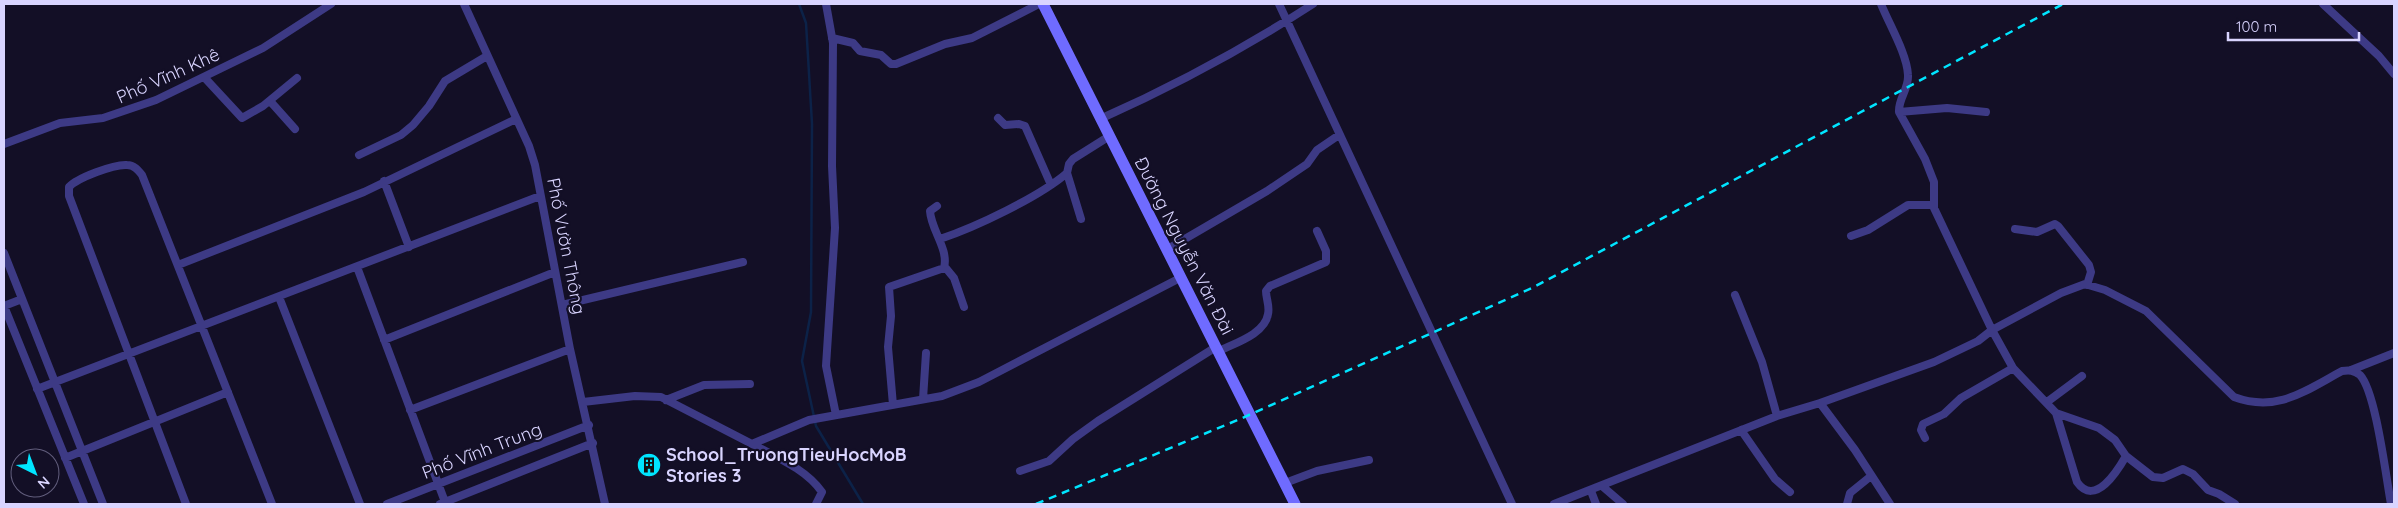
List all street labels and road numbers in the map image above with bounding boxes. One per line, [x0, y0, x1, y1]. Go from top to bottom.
street label: Phố Vĩnh Khê [113, 43, 223, 109]
street label: Đường Nguyễn Văn Đài [1130, 153, 1239, 338]
street label: Phố Vườn Thông [542, 176, 591, 316]
street label: Phố Vĩnh Trung [419, 417, 545, 484]

